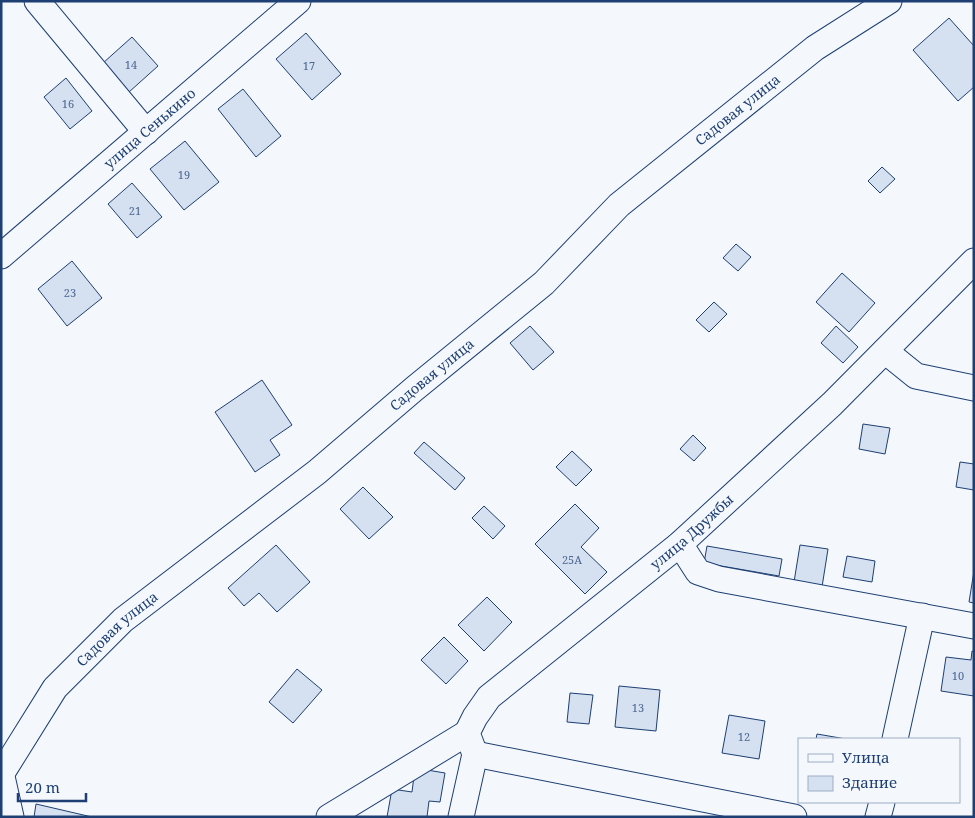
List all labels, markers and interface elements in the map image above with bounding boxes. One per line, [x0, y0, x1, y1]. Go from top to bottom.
house number: 14 [125, 57, 137, 72]
house number: 17 [303, 58, 315, 73]
street label: Садовая улица [691, 70, 784, 149]
street label: улица Сенькино [100, 83, 199, 173]
house number: 16 [62, 96, 74, 111]
house number: 19 [178, 167, 190, 182]
house number: 21 [129, 203, 141, 218]
house number: 23 [64, 285, 76, 300]
street label: Садовая улица [385, 334, 478, 415]
street label: улица Дружбы [646, 490, 737, 573]
house number: 25А [562, 552, 582, 567]
street label: Садовая улица [72, 587, 162, 670]
house number: 10 [952, 668, 964, 683]
house number: 13 [632, 700, 644, 715]
house number: 12 [738, 729, 750, 744]
legend [798, 738, 960, 803]
text: Улица [842, 747, 890, 767]
scale bar [18, 770, 85, 802]
text: Здание [842, 772, 897, 792]
text: 20 m [25, 777, 60, 797]

